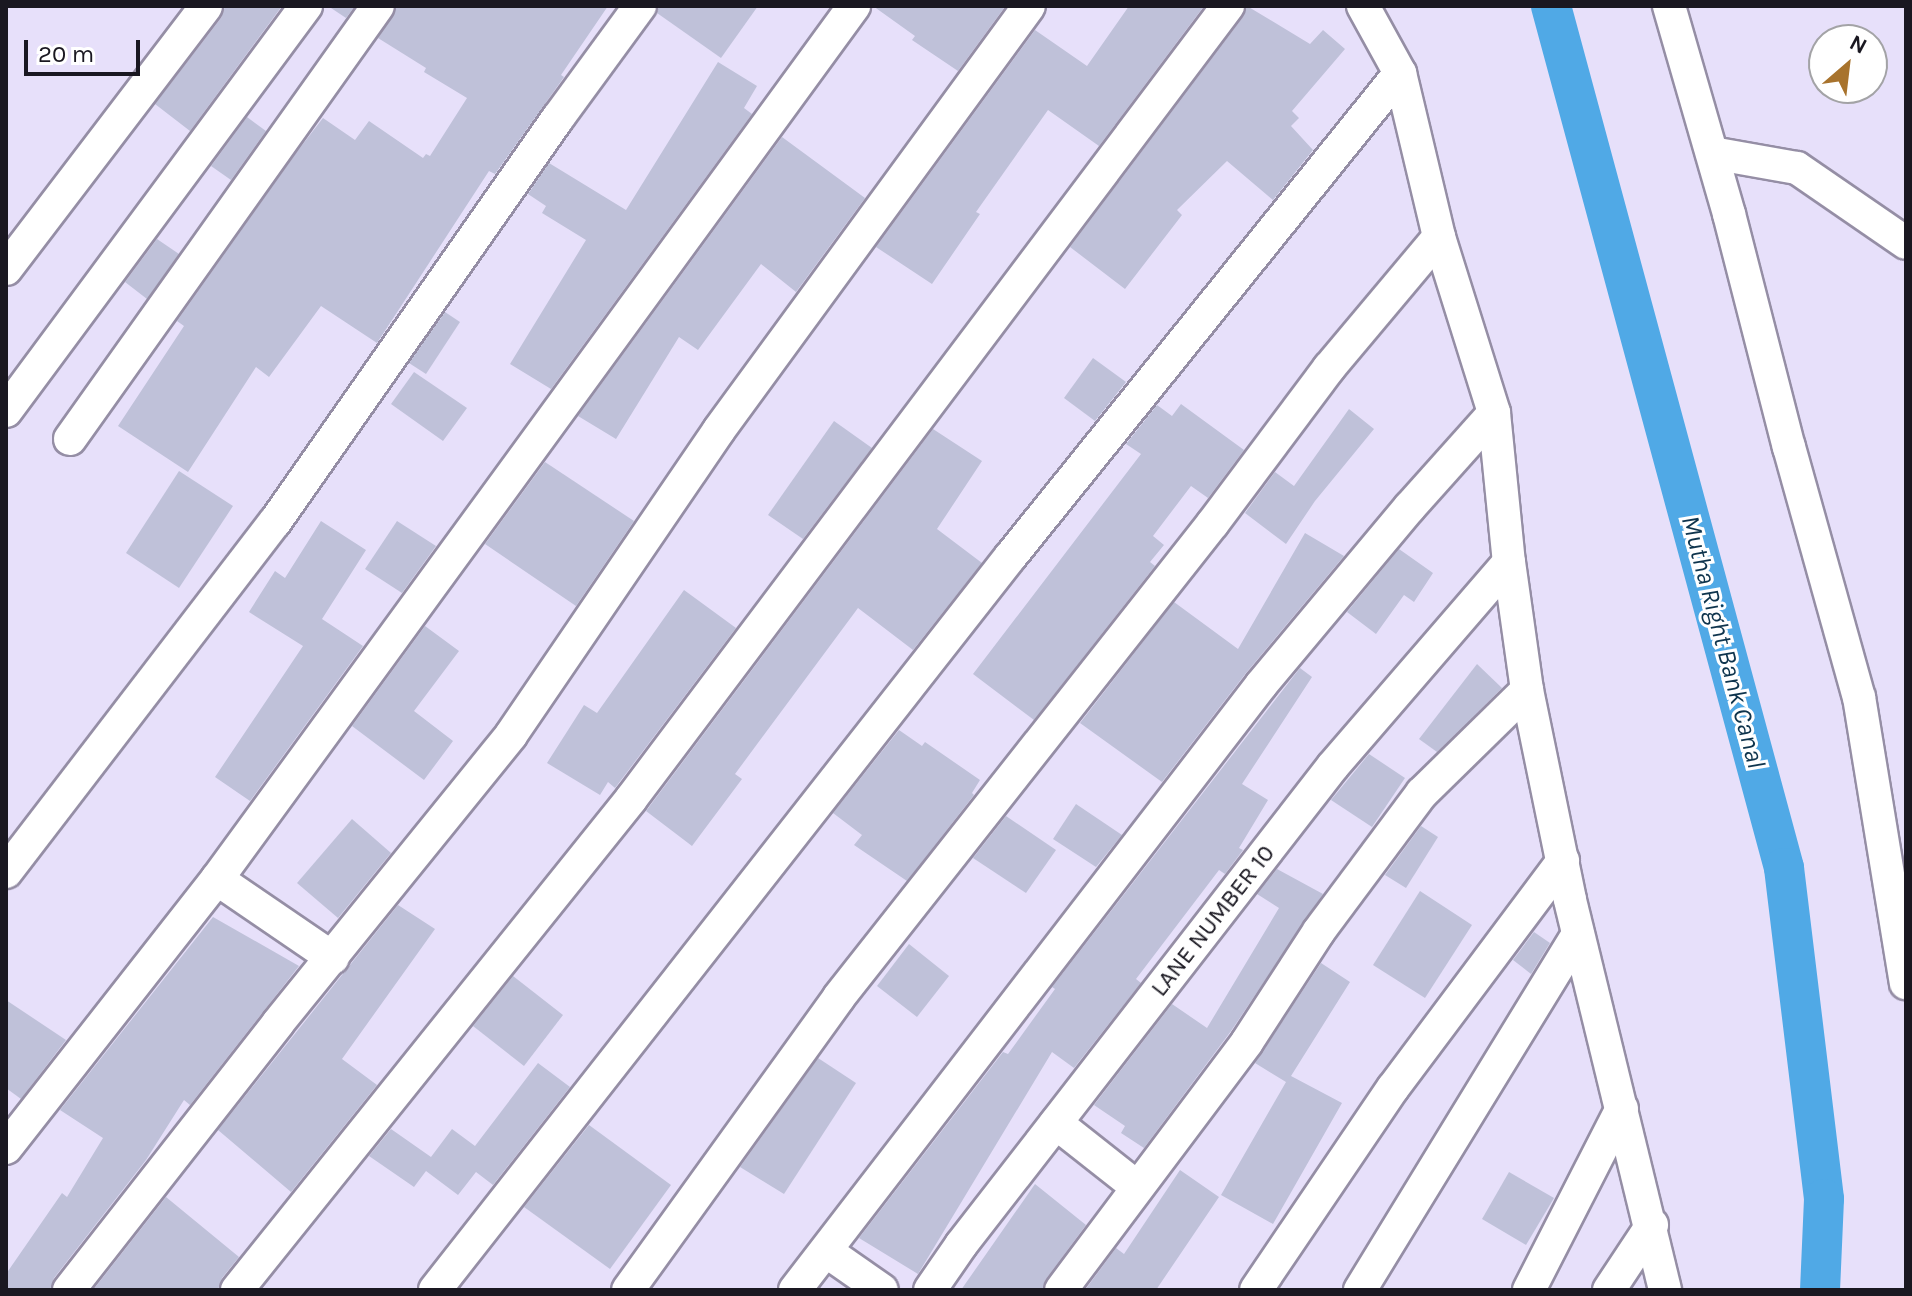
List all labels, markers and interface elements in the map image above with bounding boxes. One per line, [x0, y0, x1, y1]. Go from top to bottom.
scale bar [28, 24, 144, 74]
north arrow [1808, 24, 1888, 104]
text: N [1845, 29, 1871, 60]
text: 20 m [38, 40, 94, 68]
water label: Mutha Right Bank Canal [1674, 512, 1772, 772]
street label: LANE NUMBER 10 [1145, 840, 1281, 1002]

